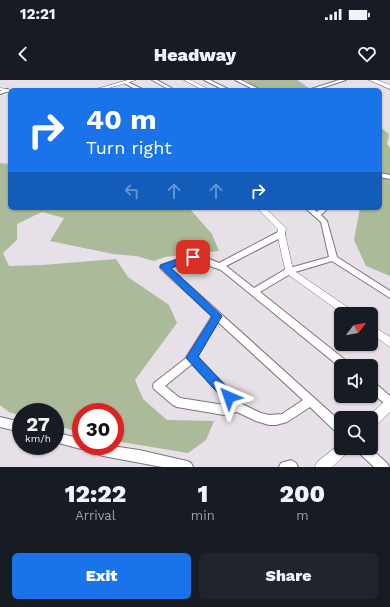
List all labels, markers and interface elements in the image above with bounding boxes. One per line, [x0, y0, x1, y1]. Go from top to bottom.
text: 12:21 [20, 5, 55, 23]
icon: back [12, 43, 34, 65]
icon: heart [356, 43, 378, 65]
text: Headway [154, 44, 236, 65]
text: 40 m [86, 103, 156, 136]
icon: right [20, 104, 72, 156]
text: Turn right [86, 137, 172, 158]
icon: left [121, 180, 143, 202]
icon: ahead [163, 180, 185, 202]
icon: ahead [205, 180, 227, 202]
icon: right [247, 180, 269, 202]
pin [176, 240, 210, 274]
icon: arrive [182, 246, 204, 268]
north arrow [334, 307, 378, 351]
map controls [334, 307, 378, 455]
button: sound [334, 359, 378, 403]
position arrow [208, 376, 250, 418]
speed limit sign: 30 [72, 403, 124, 455]
button: search [334, 411, 378, 455]
text: 27 [26, 412, 50, 436]
text: km/h [25, 433, 51, 444]
text: 12:22 [65, 480, 126, 508]
text: 1 [197, 480, 208, 508]
text: 200 [280, 480, 325, 508]
text: Arrival [75, 508, 116, 523]
text: min [191, 508, 215, 523]
text: m [296, 508, 309, 523]
button: Exit [12, 553, 191, 599]
button: Share [199, 553, 378, 599]

